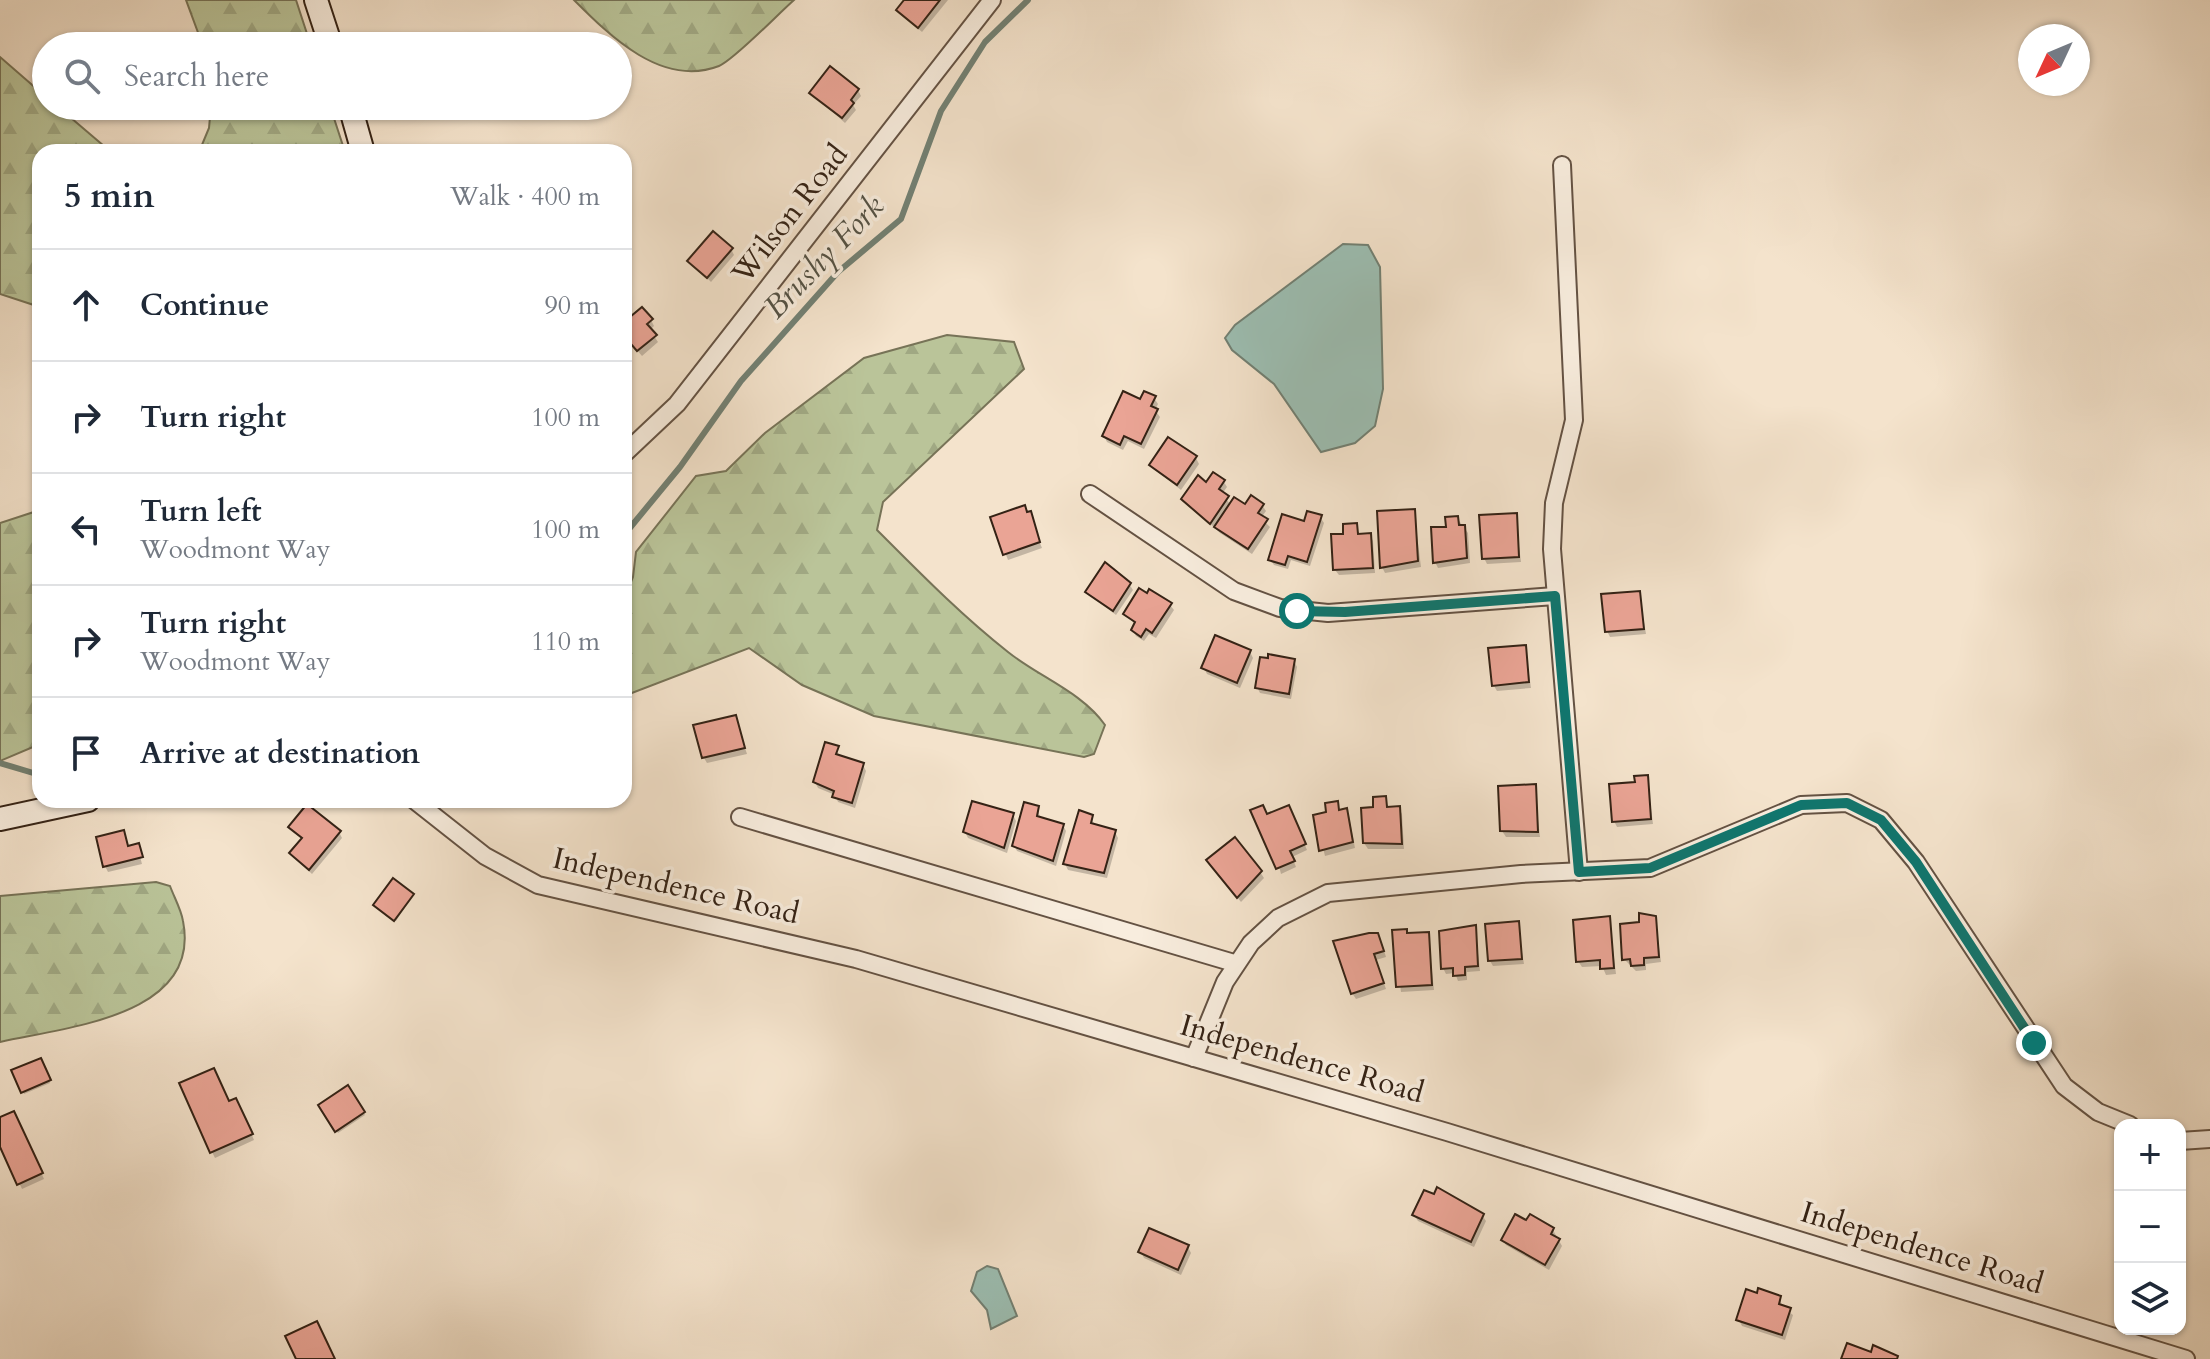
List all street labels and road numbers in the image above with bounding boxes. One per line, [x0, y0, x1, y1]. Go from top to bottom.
street label: Wilson Road [722, 136, 857, 293]
street label: Independence Road [549, 838, 803, 934]
street label: Independence Road [1175, 1005, 1429, 1113]
street label: Independence Road [1796, 1192, 2048, 1304]

